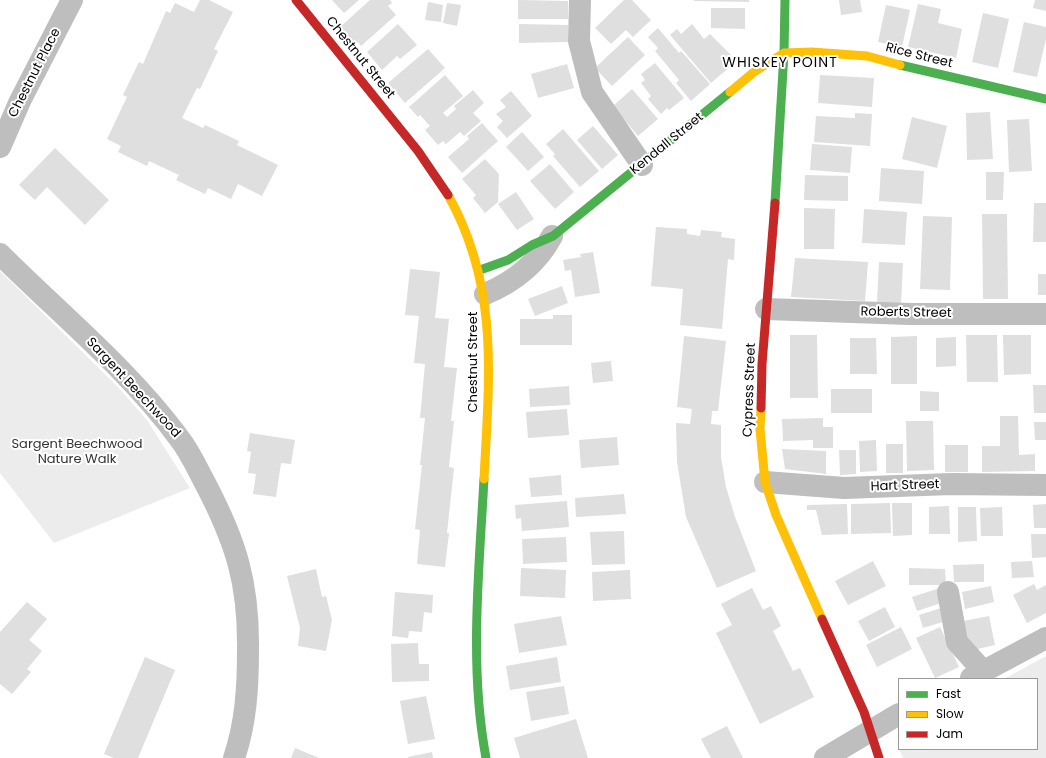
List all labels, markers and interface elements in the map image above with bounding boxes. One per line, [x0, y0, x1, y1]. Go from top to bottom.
street label: Chestnut Street [322, 14, 398, 102]
street label: Chestnut Place [6, 26, 64, 120]
street label: Rice Street [884, 40, 954, 72]
district label: WHISKEY POINT [722, 55, 838, 71]
street label: Kendall Street [627, 110, 707, 178]
street label: Roberts Street [860, 304, 952, 322]
street label: Chestnut Street [466, 312, 482, 412]
street label: Sargent Beechwood [83, 335, 183, 441]
street label: Cypress Street [741, 343, 759, 437]
park label: Sargent Beechwood Nature Walk [11, 437, 143, 468]
street label: Hart Street [870, 477, 940, 495]
legend [898, 678, 1038, 750]
text: Fast [936, 685, 961, 702]
text: Slow [936, 705, 964, 722]
text: Jam [936, 725, 963, 742]

